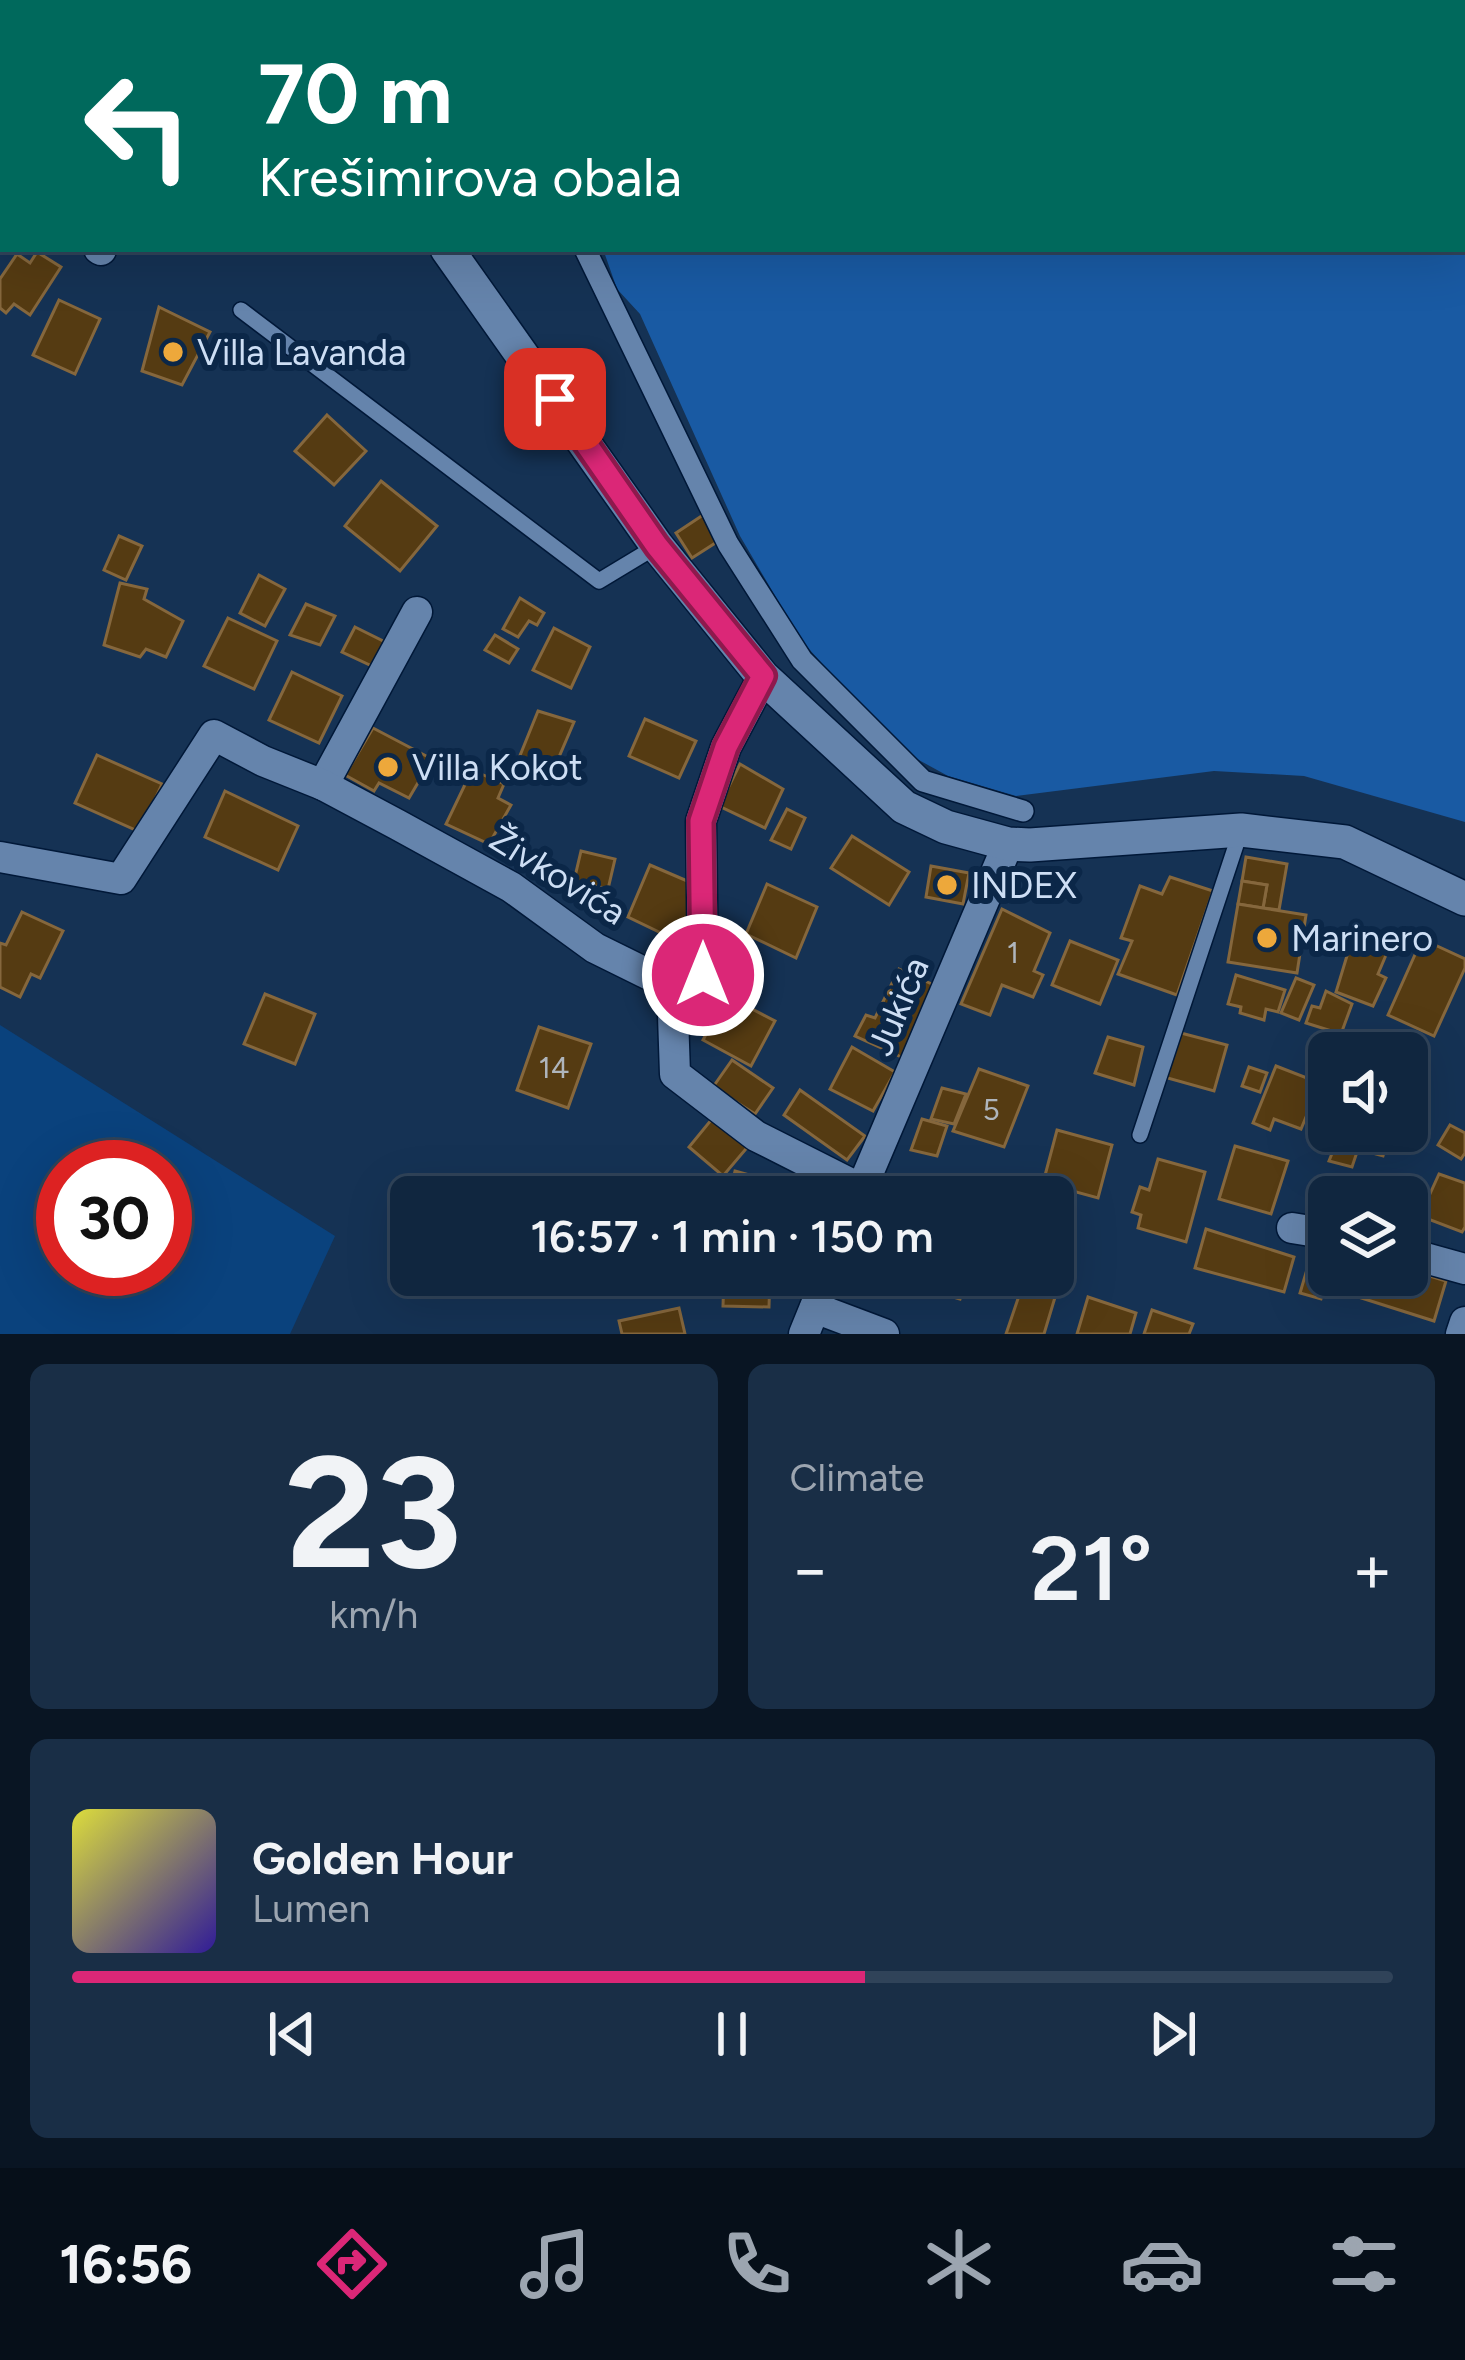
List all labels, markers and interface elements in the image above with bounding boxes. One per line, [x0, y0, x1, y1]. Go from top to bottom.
text: 70 m [258, 43, 452, 144]
icon: left [60, 48, 216, 204]
text: Krešimirova obala [258, 145, 682, 210]
place label: Villa Lavanda [197, 331, 406, 374]
marker: Villa Lavanda [160, 339, 186, 365]
pin [504, 348, 606, 450]
icon: arrive [522, 366, 588, 432]
place label: Villa Kokot [412, 746, 583, 789]
marker: Villa Kokot [375, 754, 401, 780]
street label: Živkovića [482, 816, 634, 934]
place label: INDEX [971, 864, 1077, 907]
marker: INDEX [934, 872, 960, 898]
position arrow [640, 912, 766, 1038]
place label: Marinero [1291, 917, 1433, 960]
marker: Marinero [1254, 925, 1280, 951]
house number: 1 [1007, 934, 1019, 971]
street label: Jukića [858, 951, 938, 1061]
map controls [1308, 1032, 1428, 1296]
button: sound [1308, 1032, 1428, 1152]
house number: 14 [538, 1049, 570, 1086]
house number: 5 [982, 1091, 1000, 1128]
speed limit sign: 30 [36, 1140, 192, 1296]
button: layers [1308, 1176, 1428, 1296]
text: 16:57 · 1 min · 150 m [530, 1209, 934, 1263]
text: 23 [285, 1419, 462, 1606]
text: Climate [790, 1454, 924, 1501]
text: 21° [1030, 1514, 1153, 1623]
text: − [790, 1529, 831, 1609]
text: + [1352, 1529, 1393, 1609]
text: km/h [329, 1591, 418, 1638]
text: Golden Hour [252, 1831, 513, 1885]
text: Lumen [252, 1885, 370, 1932]
icon: previous [259, 2001, 325, 2067]
icon: pause [699, 2001, 765, 2067]
icon: next [1140, 2001, 1206, 2067]
icon: directions [310, 2222, 394, 2306]
icon: music [513, 2222, 597, 2306]
icon: phone [715, 2222, 799, 2306]
icon: climate [917, 2222, 1001, 2306]
icon: car [1120, 2222, 1204, 2306]
icon: filters [1322, 2222, 1406, 2306]
text: 16:56 [59, 2232, 192, 2297]

